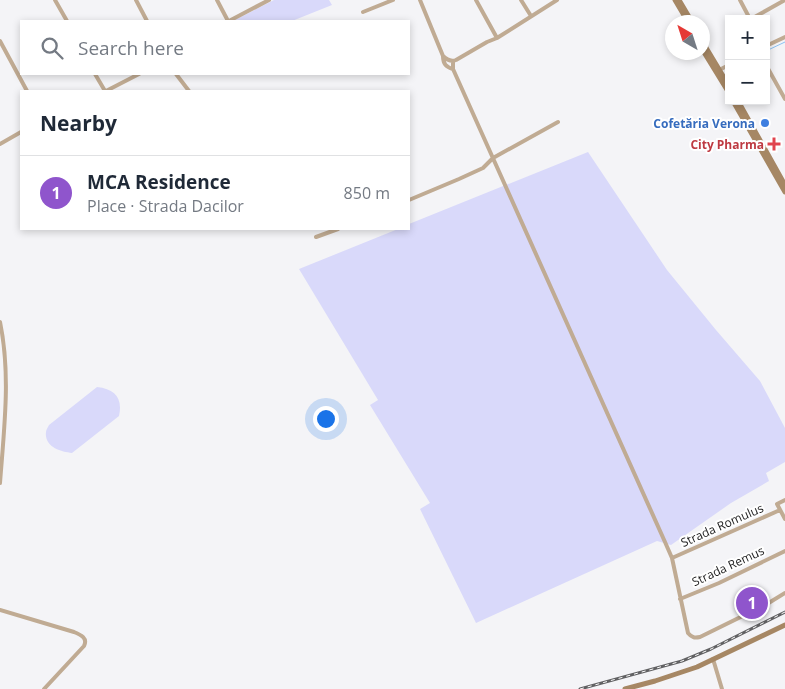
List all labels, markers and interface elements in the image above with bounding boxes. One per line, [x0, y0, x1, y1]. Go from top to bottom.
north arrow [665, 15, 710, 60]
map controls [725, 15, 770, 105]
button: + [725, 15, 770, 60]
search box [20, 20, 410, 75]
icon: search [38, 34, 66, 62]
text: Search here [78, 35, 184, 61]
button: − [725, 60, 770, 105]
text: Nearby [40, 109, 117, 137]
place label: Cofetăria Verona [653, 115, 755, 132]
marker: Cofetăria Verona [759, 117, 771, 129]
place label: City Pharma [690, 136, 764, 153]
marker: City Pharma [768, 138, 780, 150]
text: MCA Residence [87, 169, 231, 195]
text: 1 [51, 182, 61, 204]
text: 850 m [344, 182, 390, 204]
text: Place · Strada Dacilor [87, 195, 244, 217]
your location [313, 406, 339, 432]
street label: Strada Romulus [678, 499, 766, 551]
street label: Strada Remus [689, 542, 767, 590]
pin: 1 [736, 584, 768, 622]

